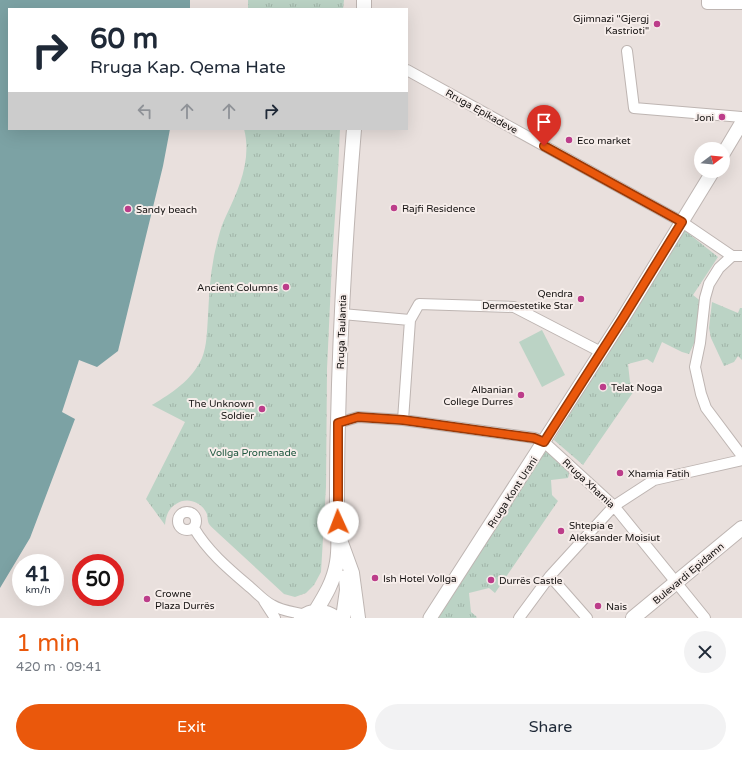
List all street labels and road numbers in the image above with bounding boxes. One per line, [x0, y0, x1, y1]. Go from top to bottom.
street label: Rruga Epikadeve [443, 87, 520, 137]
street label: Rruga Taulantia [335, 295, 349, 369]
street label: Rruga Kont Urani [485, 455, 540, 530]
street label: Rruga Xhamia [560, 456, 617, 511]
street label: Bulevardi Epidamn [651, 540, 727, 607]

